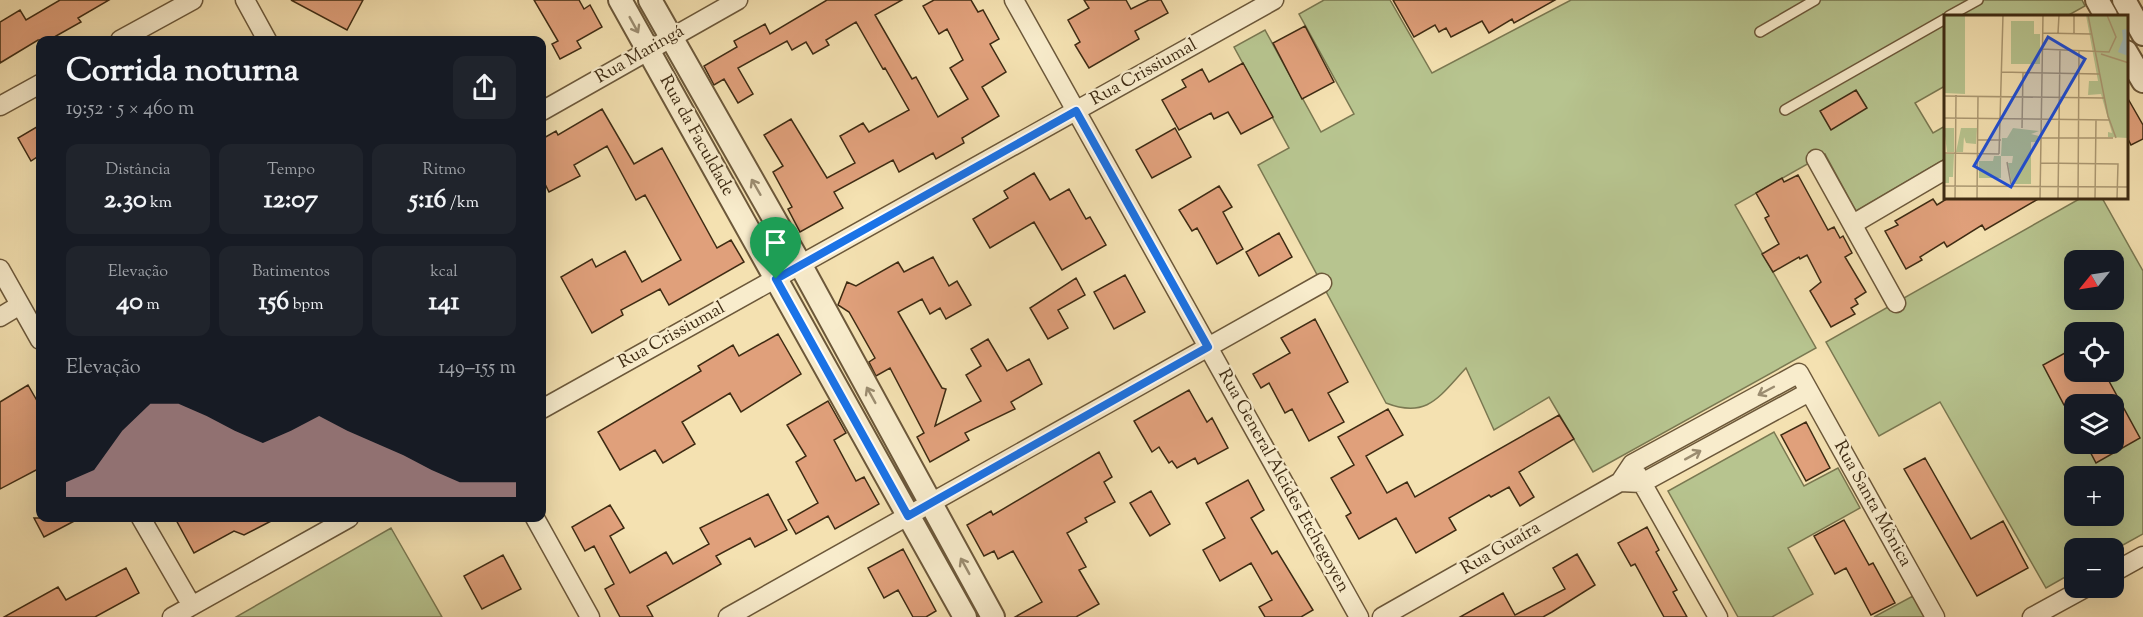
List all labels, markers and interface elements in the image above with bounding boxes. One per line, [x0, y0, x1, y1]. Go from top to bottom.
inset map [1944, 15, 2128, 200]
one-way arrow [629, 17, 641, 34]
street label: Rua Maringá [591, 19, 689, 91]
street label: Rua Crissiumal [1086, 33, 1202, 113]
text: Corrida noturna [66, 48, 299, 96]
button: share [453, 56, 516, 119]
street label: Rua da Faculdade [652, 71, 740, 201]
text: 19:52 · 5 × 460 m [66, 95, 194, 124]
text: Distância [106, 159, 170, 182]
text: Tempo [267, 159, 315, 182]
text: Ritmo [422, 159, 466, 182]
one-way arrow [750, 179, 761, 197]
text: 2.30 [104, 182, 147, 219]
text: 12:07 [264, 182, 318, 219]
text: 5:16 [409, 182, 447, 219]
text: km [147, 192, 172, 215]
text: /km [447, 192, 479, 215]
pin [750, 217, 801, 279]
icon: arrive [759, 226, 792, 259]
north arrow [2064, 250, 2124, 310]
map controls [2064, 250, 2124, 598]
text: Elevação [108, 261, 168, 284]
text: Batimentos [252, 261, 330, 284]
text: kcal [430, 261, 458, 284]
text: 40 [116, 284, 143, 321]
text: 156 [259, 284, 289, 321]
text: 141 [429, 284, 459, 321]
text: m [143, 294, 160, 317]
text: bpm [289, 294, 323, 317]
street label: Rua Crissiumal [614, 296, 730, 376]
button: locate [2064, 322, 2124, 382]
text: Elevação [66, 354, 141, 383]
text: 149–155 m [438, 354, 516, 383]
street label: Rua General Alcides Etchegoyen [1210, 364, 1356, 598]
one-way arrow [865, 386, 876, 404]
one-way arrow [1758, 386, 1776, 397]
button: layers [2064, 394, 2124, 454]
street label: Rua Santa Mônica [1826, 436, 1918, 572]
one-way arrow [1684, 449, 1701, 461]
button: + [2064, 466, 2124, 526]
street label: Rua Guaíra [1456, 516, 1546, 582]
button: − [2064, 538, 2124, 598]
one-way arrow [959, 557, 970, 575]

